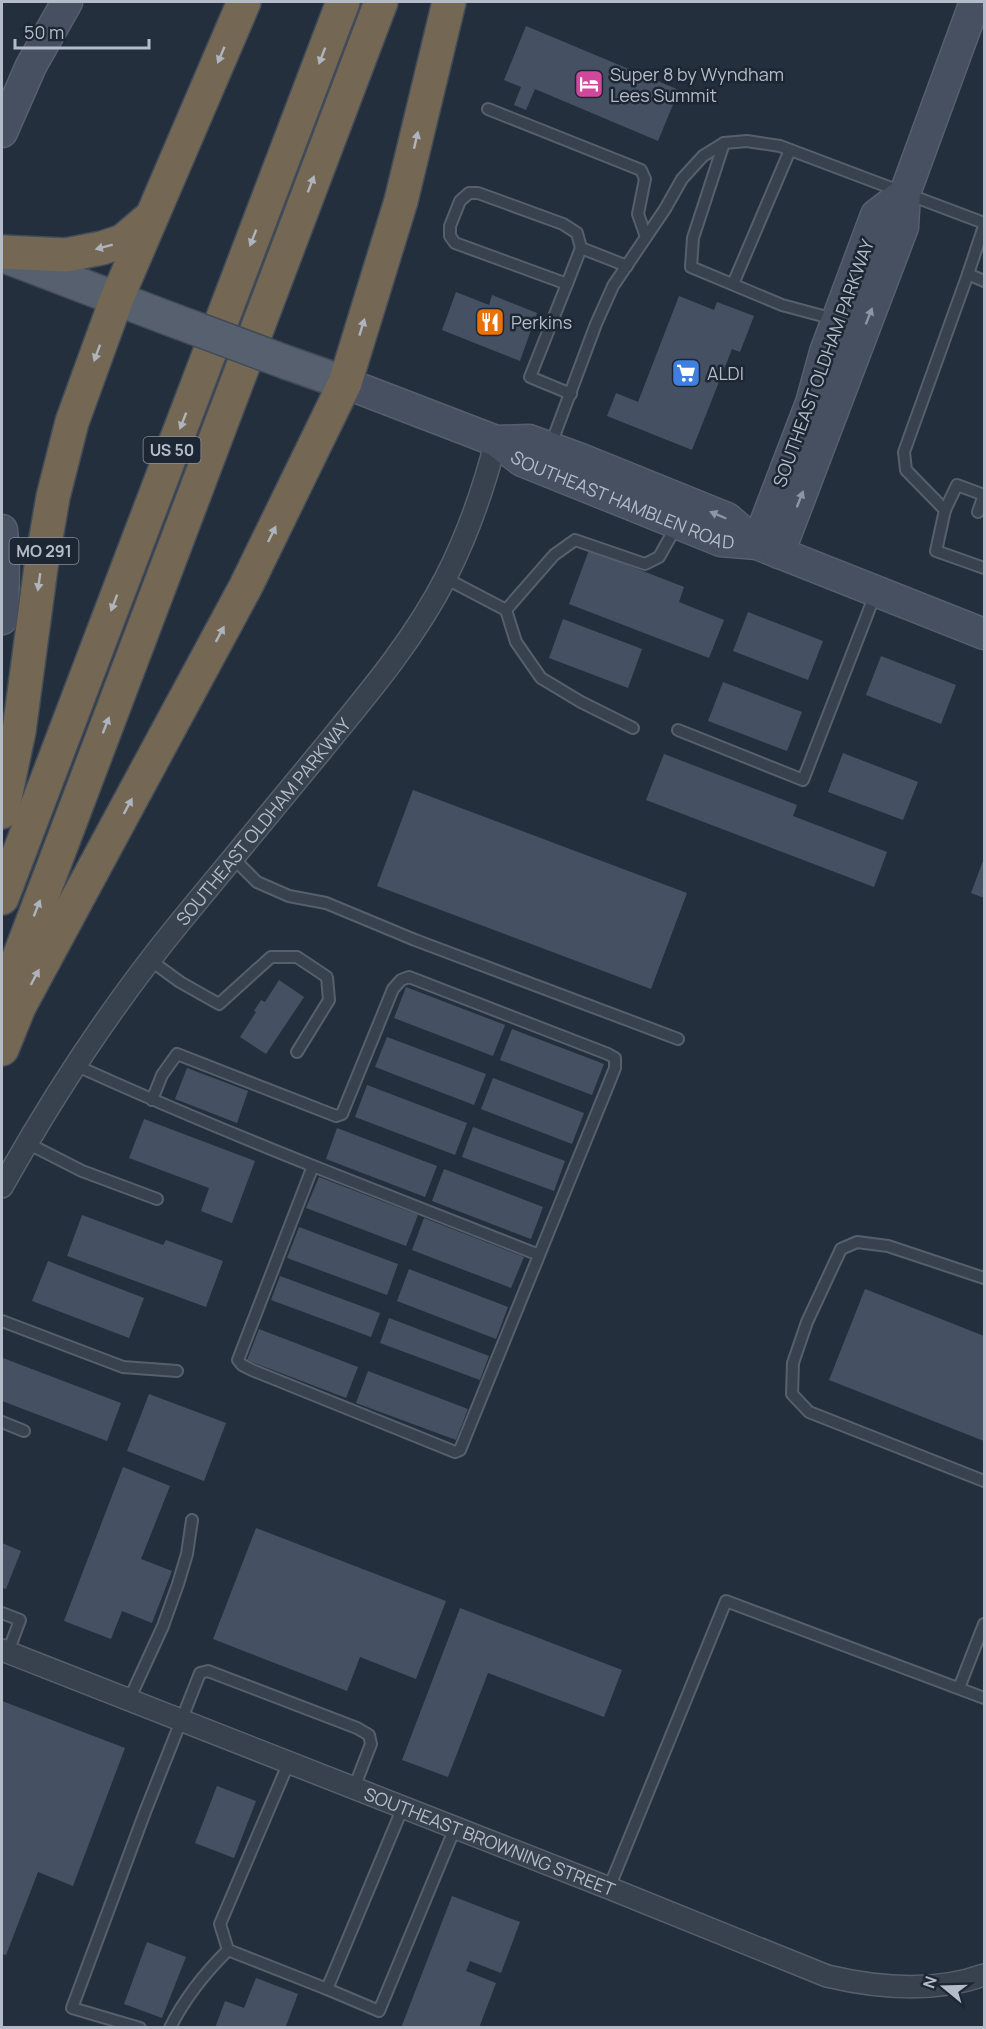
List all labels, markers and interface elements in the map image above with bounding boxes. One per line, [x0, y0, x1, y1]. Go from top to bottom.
scale bar [15, 12, 148, 50]
text: 50 m [24, 20, 64, 44]
one-way arrow [216, 47, 226, 65]
one-way arrow [317, 47, 327, 65]
place label: Super 8 by Wyndham Lees Summit [610, 62, 784, 107]
hotel icon: Super 8 by Wyndham Lees Summit [573, 68, 605, 100]
one-way arrow [411, 130, 421, 149]
one-way arrow [307, 175, 317, 193]
one-way arrow [248, 230, 258, 248]
street label: SOUTHEAST OLDHAM PARKWAY [767, 235, 879, 490]
one-way arrow [95, 242, 114, 252]
restaurant icon: Perkins [474, 306, 506, 338]
one-way arrow [864, 307, 874, 325]
place label: Perkins [511, 310, 572, 334]
one-way arrow [358, 318, 367, 336]
one-way arrow [92, 344, 102, 362]
supermarket icon: ALDI [670, 357, 702, 389]
place label: ALDI [707, 361, 744, 385]
one-way arrow [178, 412, 188, 430]
road number: US 50 [144, 437, 201, 463]
street label: SOUTHEAST HAMBLEN ROAD [506, 445, 735, 554]
one-way arrow [795, 490, 805, 508]
one-way arrow [709, 510, 727, 520]
one-way arrow [267, 525, 276, 542]
road number: MO 291 [9, 538, 78, 564]
one-way arrow [35, 572, 44, 591]
one-way arrow [109, 594, 118, 612]
one-way arrow [215, 625, 225, 642]
street label: SOUTHEAST OLDHAM PARKWAY [170, 712, 356, 930]
one-way arrow [102, 716, 111, 734]
one-way arrow [123, 797, 133, 814]
one-way arrow [32, 898, 42, 916]
one-way arrow [30, 968, 40, 985]
street label: SOUTHEAST BROWNING STREET [361, 1781, 619, 1901]
north arrow [914, 1957, 974, 2017]
text: N [918, 1973, 942, 1991]

